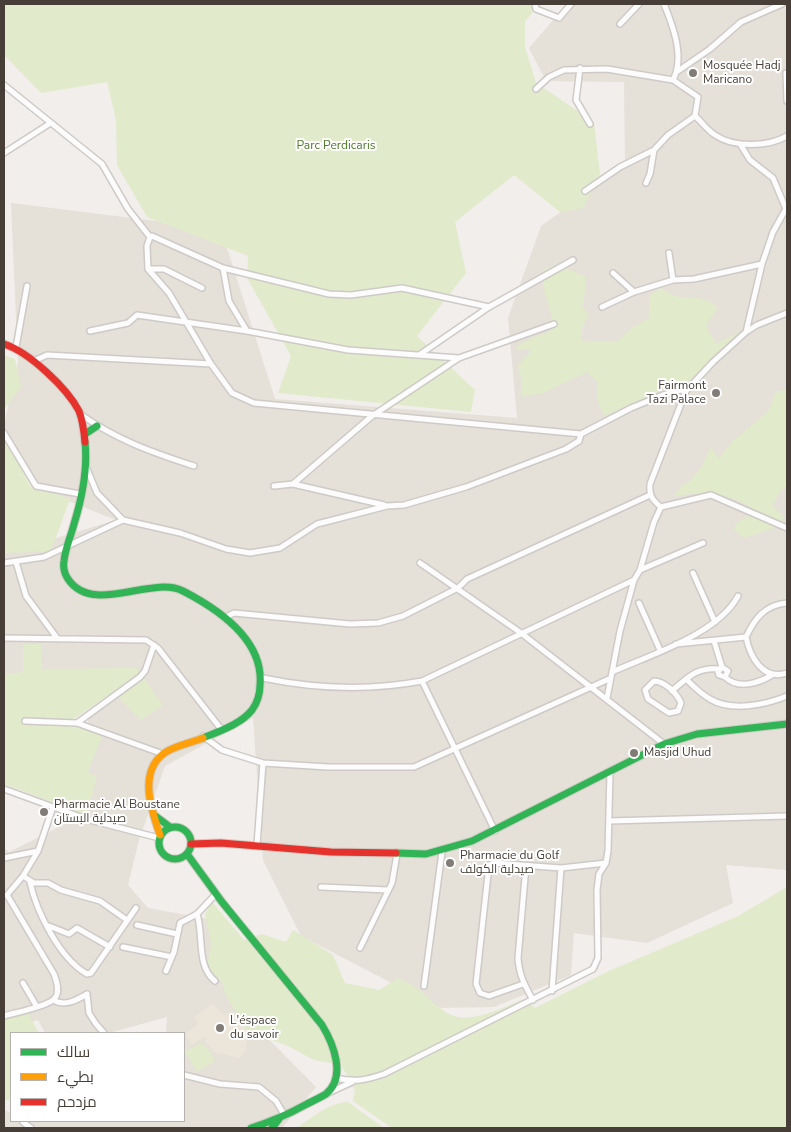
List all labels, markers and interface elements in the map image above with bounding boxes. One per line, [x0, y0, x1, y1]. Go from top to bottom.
place label: Mosquée Hadj Maricano [703, 59, 781, 87]
marker: Mosquée Hadj Maricano [687, 67, 699, 79]
park label: Parc Perdicaris [297, 139, 375, 153]
place label: Fairmont Tazi Palace [647, 379, 706, 407]
marker: Fairmont Tazi Palace [710, 387, 722, 399]
place label: Masjid Uhud [644, 746, 711, 760]
marker: Masjid Uhud [628, 747, 640, 759]
place label: Pharmacie Al Boustane صيدلية البستان [54, 798, 180, 826]
marker: Pharmacie Al Boustane صيدلية البستان [38, 806, 50, 818]
place label: Pharmacie du Golf صيدلية الكولف [460, 849, 559, 877]
marker: Pharmacie du Golf صيدلية الكولف [444, 857, 456, 869]
place label: L'éspace du savoir [230, 1014, 279, 1042]
marker: L'éspace du savoir [214, 1022, 226, 1034]
legend [10, 1032, 185, 1122]
text: سالك [57, 1042, 90, 1062]
text: بطيء [57, 1067, 94, 1087]
text: مزدحم [57, 1092, 97, 1112]

